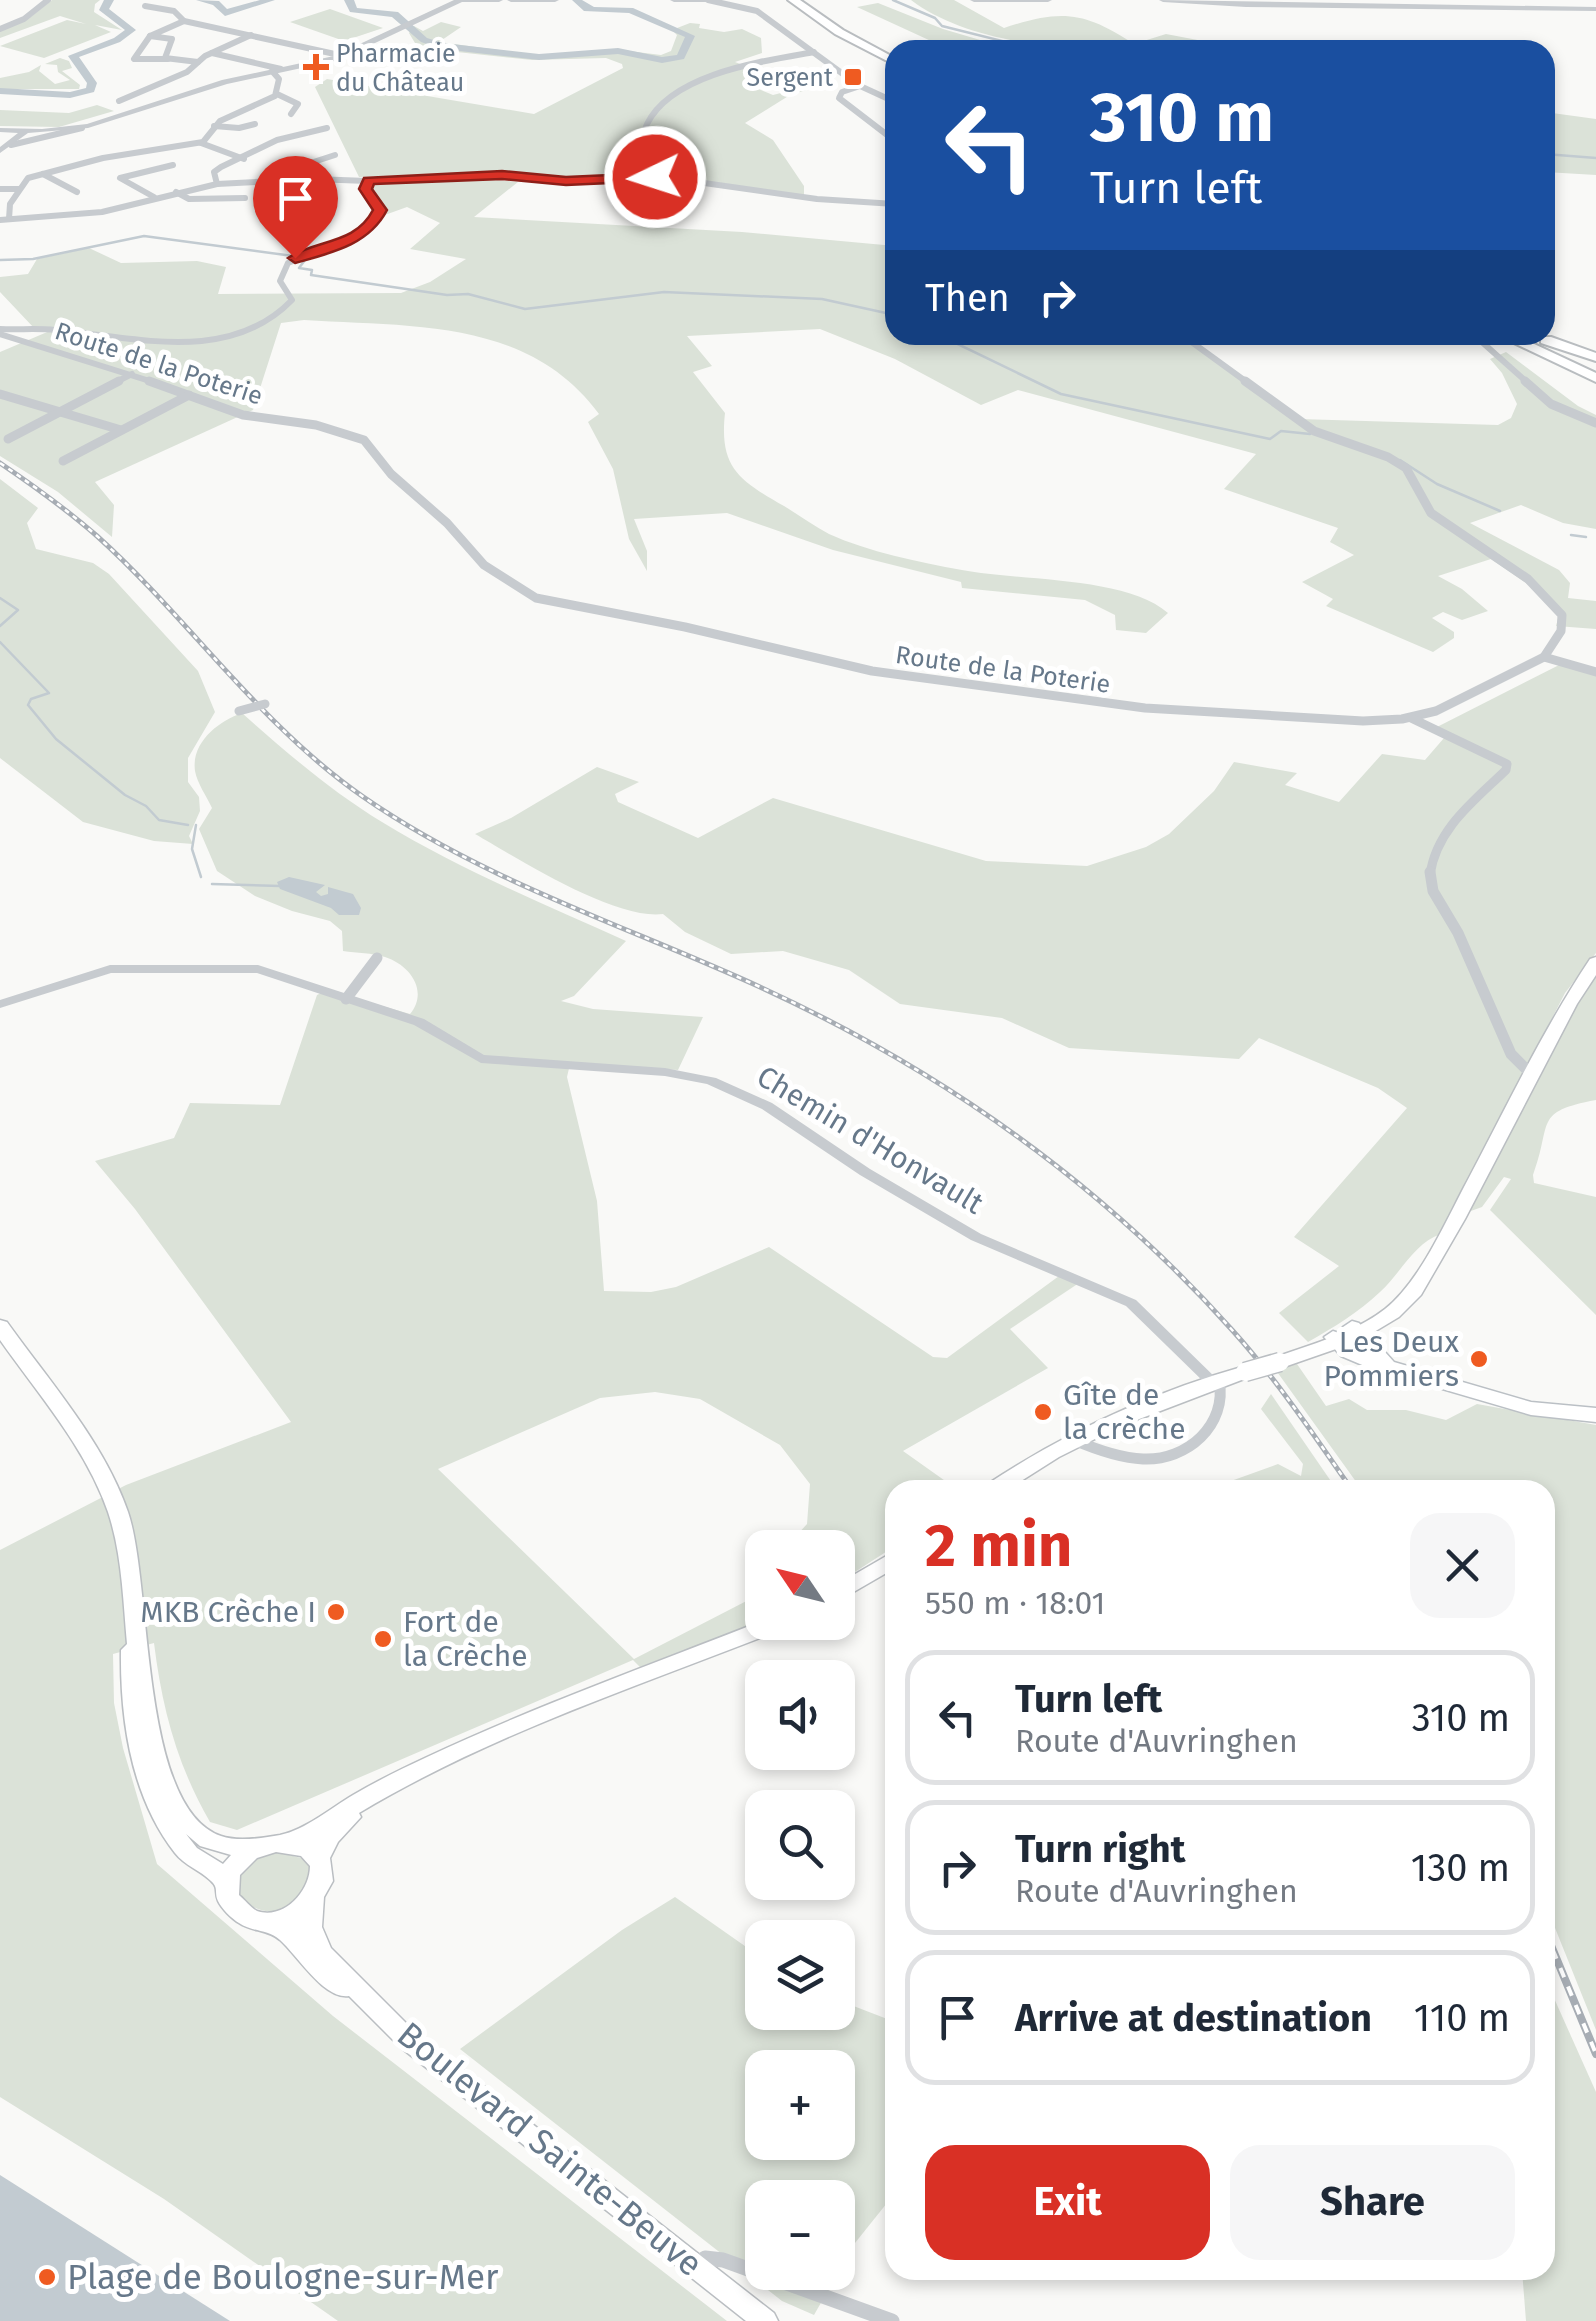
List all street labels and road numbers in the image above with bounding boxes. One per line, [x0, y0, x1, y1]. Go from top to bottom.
street label: Route de la Poterie [51, 316, 266, 412]
street label: Route de la Poterie [894, 640, 1112, 700]
street label: Chemin d'Honvault [750, 1058, 990, 1222]
street label: Boulevard Sainte-Beuve [389, 2013, 711, 2285]

